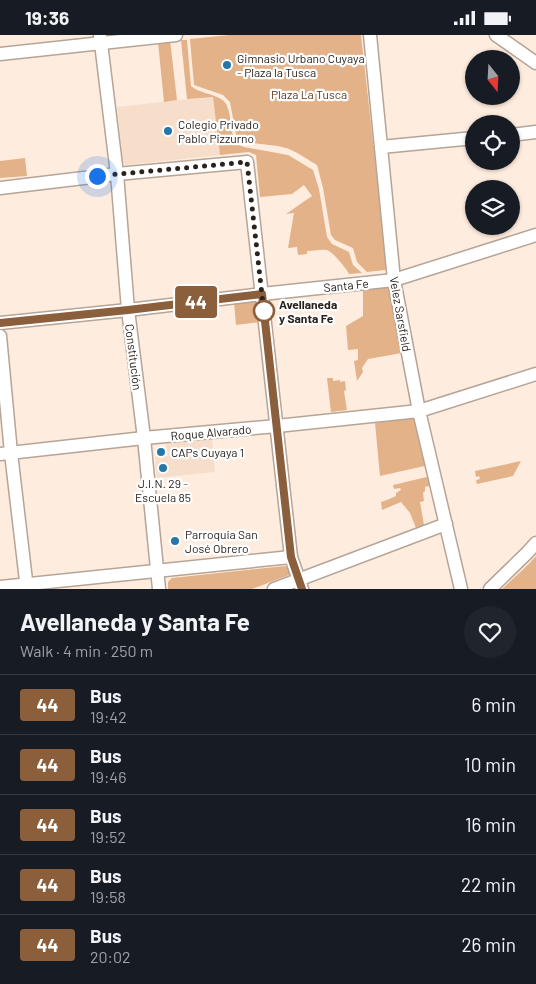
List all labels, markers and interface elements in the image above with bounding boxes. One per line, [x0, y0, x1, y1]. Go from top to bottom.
text: 19:36 [25, 6, 69, 29]
north arrow [465, 50, 520, 105]
map controls [465, 50, 520, 235]
place label: Gimnasio Urbano Cuyaya - Plaza la Tusca [237, 51, 365, 79]
marker: Gimnasio Urbano Cuyaya - Plaza la Tusca [221, 59, 233, 71]
park label: Plaza La Tusca [271, 87, 347, 101]
button: locate [465, 115, 520, 170]
place label: Colegio Privado Pablo Pizzurno [178, 117, 259, 145]
marker: Colegio Privado Pablo Pizzurno [162, 125, 174, 137]
your location [85, 164, 110, 189]
button: layers [465, 180, 520, 235]
street label: Velez Sarsfield [388, 275, 414, 353]
street label: Santa Fe [323, 276, 369, 294]
line badge: 44 [174, 286, 218, 318]
text: 44 [185, 291, 207, 313]
place label: Avellaneda y Santa Fe [279, 297, 337, 325]
marker: Avellaneda y Santa Fe [253, 300, 275, 322]
street label: Constitución [123, 323, 145, 391]
street label: Roque Alvarado [170, 421, 252, 443]
place label: CAPs Cuyaya 1 [171, 445, 244, 459]
marker: CAPs Cuyaya 1 [155, 446, 167, 458]
marker: J.I.N. 29 - Escuela 85 [157, 462, 169, 474]
place label: J.I.N. 29 - Escuela 85 [135, 476, 191, 504]
place label: Parroquia San José Obrero [185, 527, 258, 555]
marker: Parroquia San José Obrero [169, 535, 181, 547]
button: heart [464, 606, 516, 658]
text: Avellaneda y Santa Fe [20, 607, 250, 636]
text: Walk · 4 min · 250 m [20, 641, 153, 660]
text: Bus [90, 684, 122, 707]
text: 6 min [472, 693, 516, 716]
text: 44 [37, 694, 58, 716]
text: 19:42 [90, 707, 127, 726]
text: Bus [90, 744, 122, 767]
text: 10 min [464, 753, 516, 776]
text: 44 [37, 754, 58, 776]
text: 19:46 [90, 767, 126, 786]
text: Bus [90, 804, 122, 827]
text: 16 min [465, 813, 516, 836]
text: 44 [37, 814, 58, 836]
text: 19:52 [90, 827, 126, 846]
text: Bus [90, 864, 122, 887]
text: 22 min [461, 873, 516, 896]
text: 44 [37, 874, 58, 896]
text: 19:58 [90, 887, 126, 906]
text: Bus [90, 924, 122, 947]
text: 26 min [461, 933, 516, 956]
text: 44 [37, 934, 58, 956]
text: 20:02 [90, 947, 131, 966]

